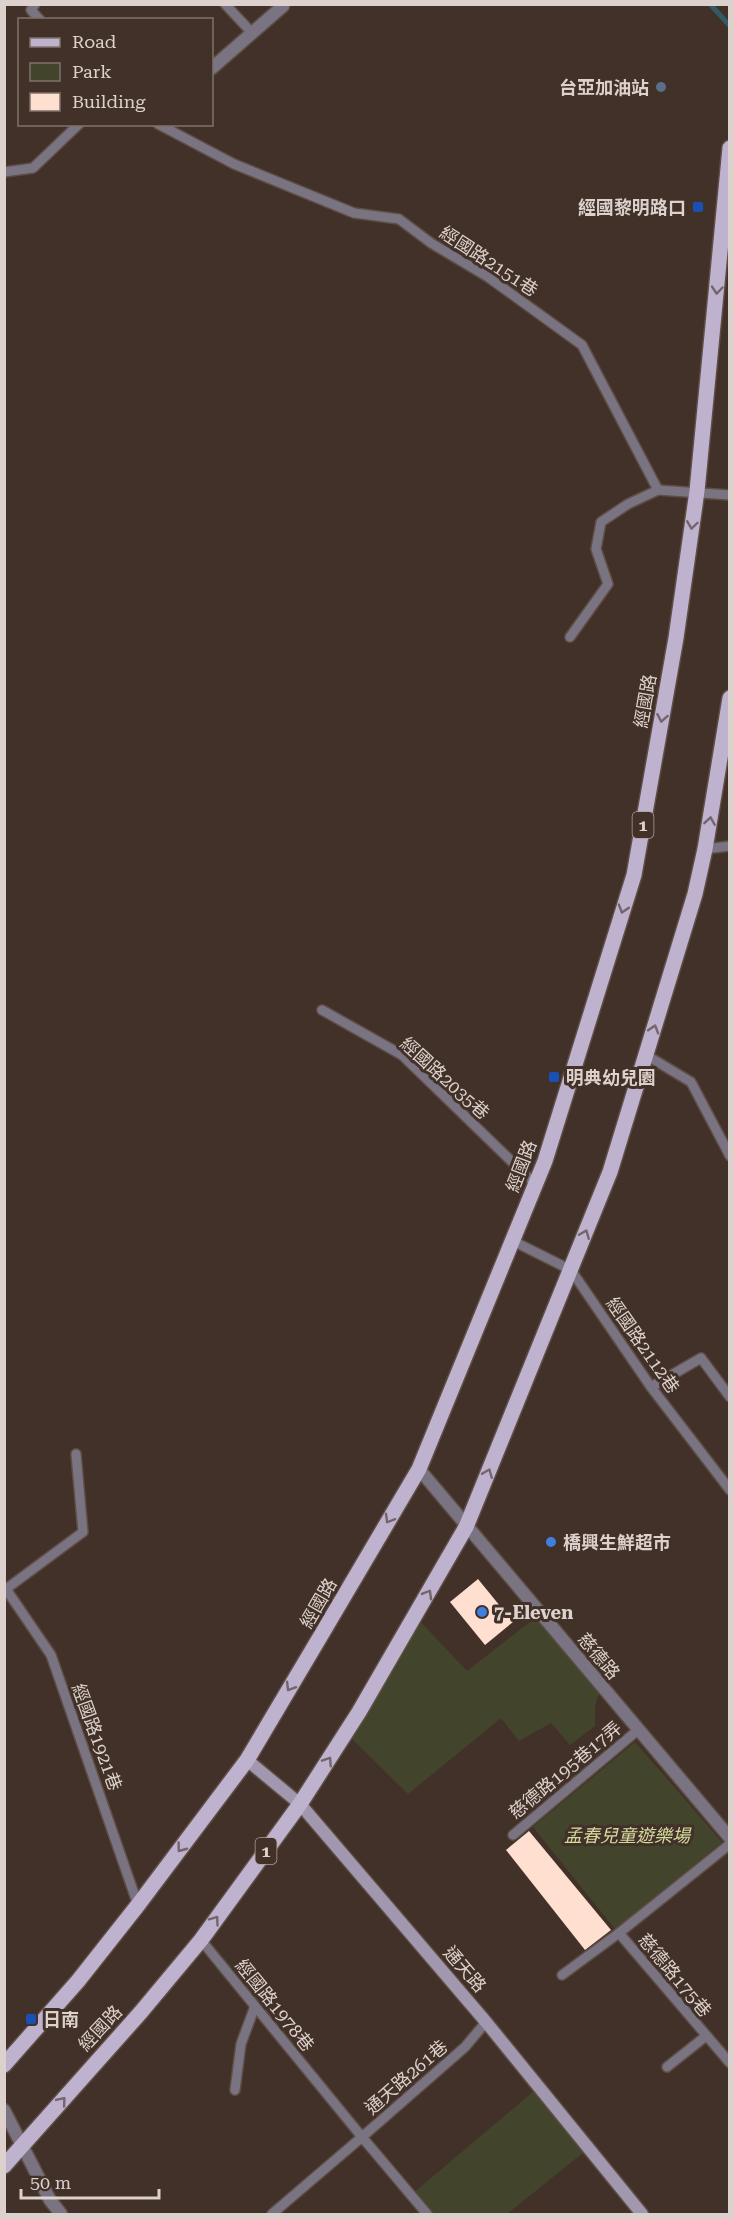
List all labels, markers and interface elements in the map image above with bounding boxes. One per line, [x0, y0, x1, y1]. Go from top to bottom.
legend [18, 18, 213, 126]
text: Road [72, 31, 117, 52]
text: Park [72, 61, 112, 82]
place label: 台亞加油站 [559, 77, 649, 98]
marker: 台亞加油站 [654, 80, 668, 94]
text: Building [72, 91, 146, 112]
place label: 經國黎明路口 [578, 197, 686, 218]
marker: 經國黎明路口 [691, 200, 705, 214]
street label: 經國路2151巷 [436, 222, 542, 300]
one-way arrow [711, 285, 724, 294]
one-way arrow [687, 521, 699, 530]
street label: 經國路 [630, 673, 660, 729]
one-way arrow [656, 713, 668, 722]
road number: 1 [632, 812, 654, 838]
one-way arrow [703, 816, 715, 826]
one-way arrow [618, 903, 630, 914]
one-way arrow [647, 1024, 659, 1035]
street label: 經國路2035巷 [396, 1033, 494, 1123]
place label: 明典幼兒園 [566, 1067, 656, 1088]
marker: 明典幼兒園 [547, 1070, 561, 1084]
street label: 經國路 [502, 1137, 540, 1195]
one-way arrow [578, 1229, 590, 1240]
street label: 經國路2112巷 [602, 1293, 684, 1397]
one-way arrow [481, 1468, 493, 1479]
one-way arrow [385, 1513, 397, 1523]
place label: 橋興生鮮超市 [563, 1532, 671, 1553]
marker: 橋興生鮮超市 [544, 1535, 558, 1549]
street label: 經國路 [295, 1574, 341, 1632]
one-way arrow [421, 1590, 432, 1600]
place label: 7-Eleven [494, 1602, 573, 1623]
marker: 7-Eleven [475, 1605, 489, 1619]
street label: 慈德路 [574, 1629, 624, 1683]
street label: 經國路1921巷 [68, 1681, 126, 1793]
one-way arrow [286, 1681, 298, 1691]
street label: 慈德路195巷17弄 [504, 1717, 626, 1823]
one-way arrow [320, 1757, 332, 1767]
park label: 孟春兒童遊樂場 [564, 1825, 692, 1846]
road number: 1 [256, 1838, 276, 1864]
one-way arrow [177, 1842, 188, 1853]
one-way arrow [208, 1916, 219, 1927]
street label: 慈德路175巷 [634, 1929, 716, 2021]
street label: 通天路 [439, 1942, 491, 1996]
street label: 經國路1978巷 [231, 1955, 319, 2055]
street label: 經國路 [74, 2001, 126, 2055]
place label: 日南 [43, 2009, 79, 2030]
marker: 日南 [24, 2012, 38, 2026]
street label: 通天路261巷 [361, 2036, 451, 2118]
one-way arrow [55, 2097, 66, 2108]
scale bar [21, 2162, 159, 2200]
text: 50 m [30, 2172, 71, 2193]

